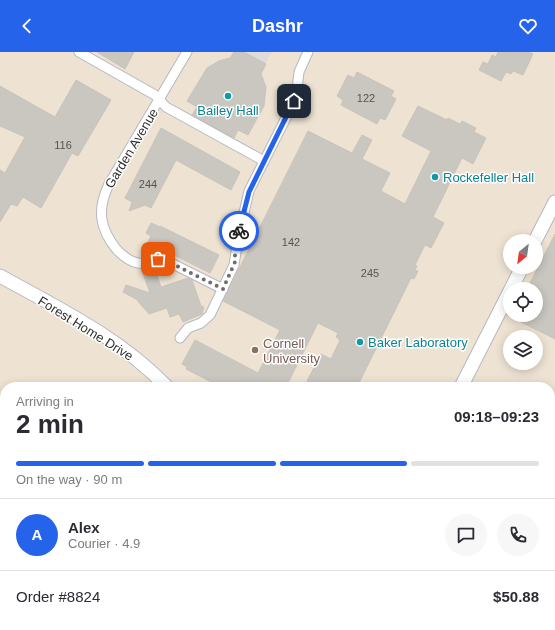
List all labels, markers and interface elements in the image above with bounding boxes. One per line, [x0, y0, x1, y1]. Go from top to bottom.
icon: back [16, 15, 38, 37]
icon: heart [517, 15, 539, 37]
text: Dashr [252, 16, 303, 36]
pin [277, 84, 311, 118]
icon: home [283, 90, 305, 112]
marker: Bailey Hall [223, 91, 233, 101]
house number: 122 [357, 92, 375, 104]
place label: Bailey Hall [197, 103, 259, 118]
street label: Garden Avenue [102, 106, 161, 191]
house number: 116 [54, 139, 72, 151]
place label: Rockefeller Hall [443, 170, 534, 185]
marker: Rockefeller Hall [430, 172, 440, 182]
house number: 244 [139, 178, 157, 190]
courier [219, 211, 259, 251]
icon: bike [228, 220, 250, 242]
north arrow [503, 234, 543, 274]
map controls [503, 234, 543, 370]
house number: 142 [282, 236, 300, 248]
pin [141, 242, 175, 276]
icon: bag [147, 248, 169, 270]
house number: 245 [361, 267, 379, 279]
button: locate [503, 282, 543, 322]
street label: Forest Home Drive [36, 293, 136, 364]
button: layers [503, 330, 543, 370]
place label: Baker Laboratory [368, 335, 468, 350]
place label: Cornell University [263, 336, 321, 366]
marker: Baker Laboratory [355, 337, 365, 347]
marker: Cornell University [250, 345, 260, 355]
text: Arriving in [16, 394, 74, 409]
text: 09:18–09:23 [454, 408, 539, 425]
text: 2 min [16, 409, 84, 439]
text: On the way · 90 m [16, 472, 122, 487]
button: chat [445, 514, 487, 556]
button: phone [497, 514, 539, 556]
text: Alex [68, 519, 100, 536]
text: A [32, 526, 42, 543]
text: Courier · 4.9 [68, 536, 140, 551]
text: Order #8824 [16, 588, 100, 605]
text: $50.88 [493, 588, 539, 605]

